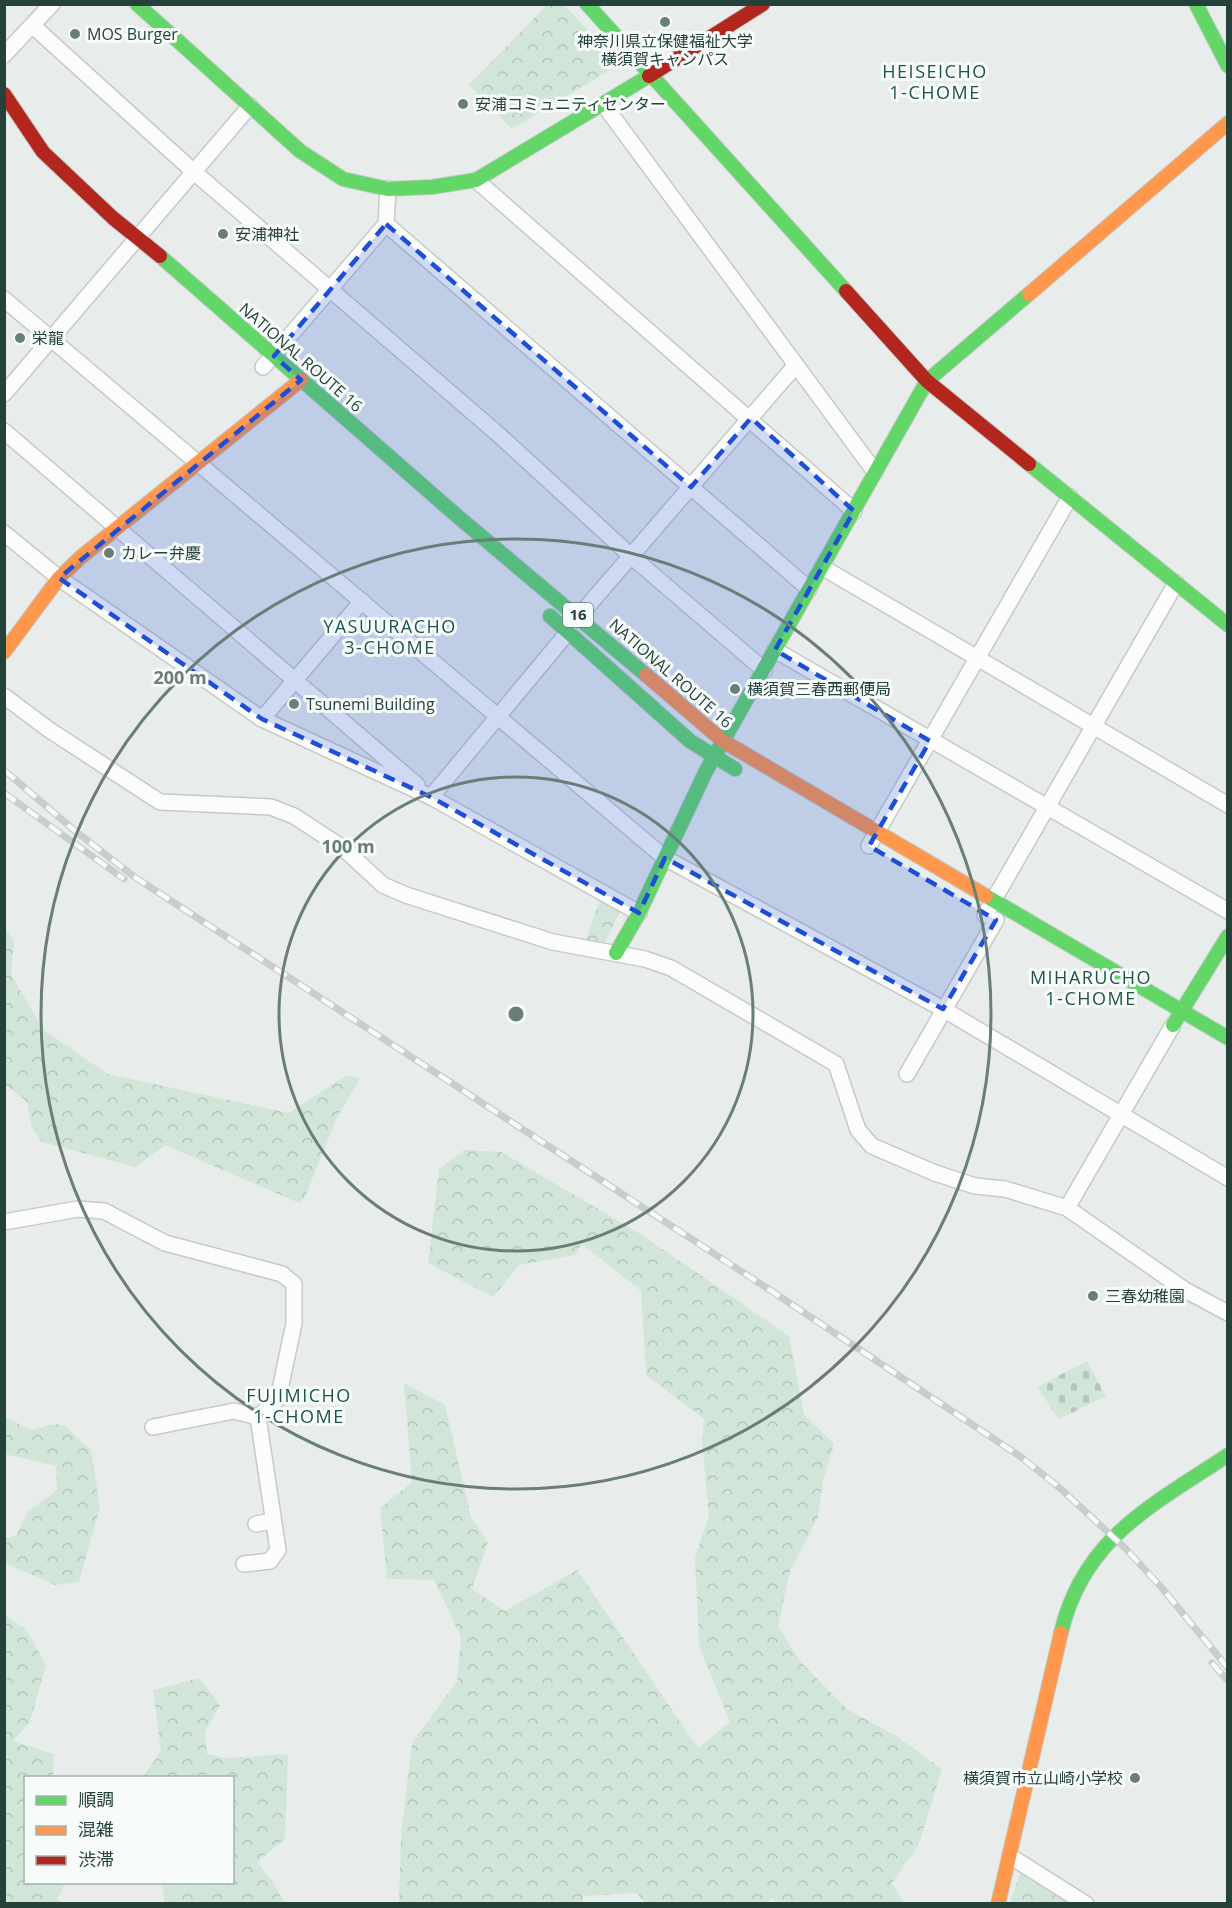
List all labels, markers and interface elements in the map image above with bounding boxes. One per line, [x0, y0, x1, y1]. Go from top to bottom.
marker: 神奈川県立保健福祉大学 横須賀キャンパス [658, 15, 672, 29]
place label: MOS Burger [87, 23, 178, 45]
marker: MOS Burger [68, 27, 82, 41]
place label: 神奈川県立保健福祉大学 横須賀キャンパス [577, 30, 753, 70]
district label: HEISEICHO 1-CHOME [882, 59, 988, 104]
place label: 安浦コミュニティセンター [475, 93, 666, 115]
marker: 安浦コミュニティセンター [456, 97, 470, 111]
place label: 安浦神社 [235, 223, 299, 245]
marker: 安浦神社 [216, 227, 230, 241]
street label: NATIONAL ROUTE 16 [235, 297, 367, 417]
place label: 栄龍 [32, 327, 64, 349]
marker: 栄龍 [13, 331, 27, 345]
place label: カレー弁慶 [121, 542, 201, 564]
marker: カレー弁慶 [102, 546, 116, 560]
road number: 16 [563, 603, 593, 627]
street label: NATIONAL ROUTE 16 [605, 613, 737, 733]
district label: YASUURACHO 3-CHOME [323, 614, 457, 659]
text: 200 m [153, 665, 207, 689]
place label: 横須賀三春西郵便局 [747, 678, 891, 700]
marker: 横須賀三春西郵便局 [728, 682, 742, 696]
place label: Tsunemi Building [306, 693, 435, 715]
marker: Tsunemi Building [287, 697, 301, 711]
text: 100 m [321, 834, 375, 858]
district label: MIHARUCHO 1-CHOME [1030, 965, 1152, 1010]
centre of rings [506, 1004, 526, 1024]
place label: 三春幼稚園 [1105, 1285, 1185, 1307]
marker: 三春幼稚園 [1086, 1289, 1100, 1303]
district label: FUJIMICHO 1-CHOME [246, 1383, 352, 1428]
place label: 横須賀市立山崎小学校 [963, 1767, 1123, 1789]
marker: 横須賀市立山崎小学校 [1128, 1771, 1142, 1785]
legend [24, 1776, 234, 1884]
text: 順調 [78, 1787, 114, 1811]
text: 混雑 [78, 1817, 114, 1841]
text: 渋滞 [78, 1847, 114, 1871]

